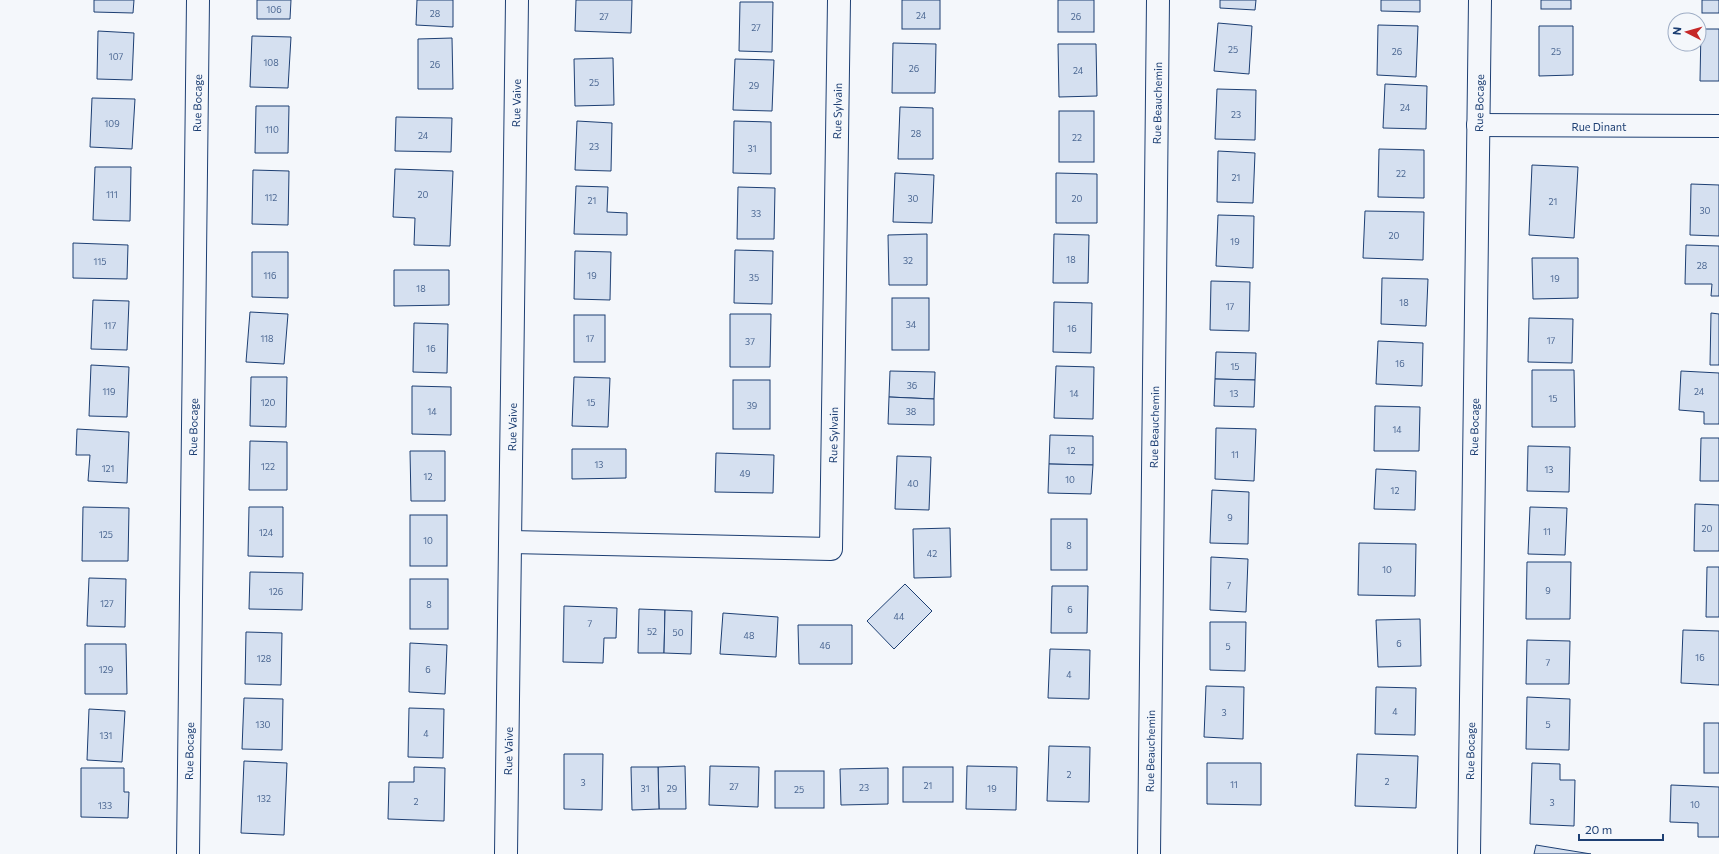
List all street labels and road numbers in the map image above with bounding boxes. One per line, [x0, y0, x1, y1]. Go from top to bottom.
street label: Rue Beauchemin [1150, 62, 1164, 144]
street label: Rue Bocage [190, 74, 204, 132]
street label: Rue Bocage [1472, 74, 1486, 132]
street label: Rue Vaive [509, 79, 523, 127]
street label: Rue Sylvain [830, 83, 844, 139]
street label: Rue Dinant [1571, 120, 1627, 133]
street label: Rue Beauchemin [1147, 386, 1161, 468]
street label: Rue Bocage [186, 398, 200, 456]
street label: Rue Bocage [1467, 398, 1481, 456]
street label: Rue Vaive [505, 403, 519, 451]
street label: Rue Sylvain [826, 407, 840, 463]
street label: Rue Beauchemin [1143, 710, 1157, 792]
street label: Rue Bocage [182, 722, 196, 780]
street label: Rue Bocage [1463, 722, 1477, 780]
street label: Rue Vaive [501, 727, 515, 775]

